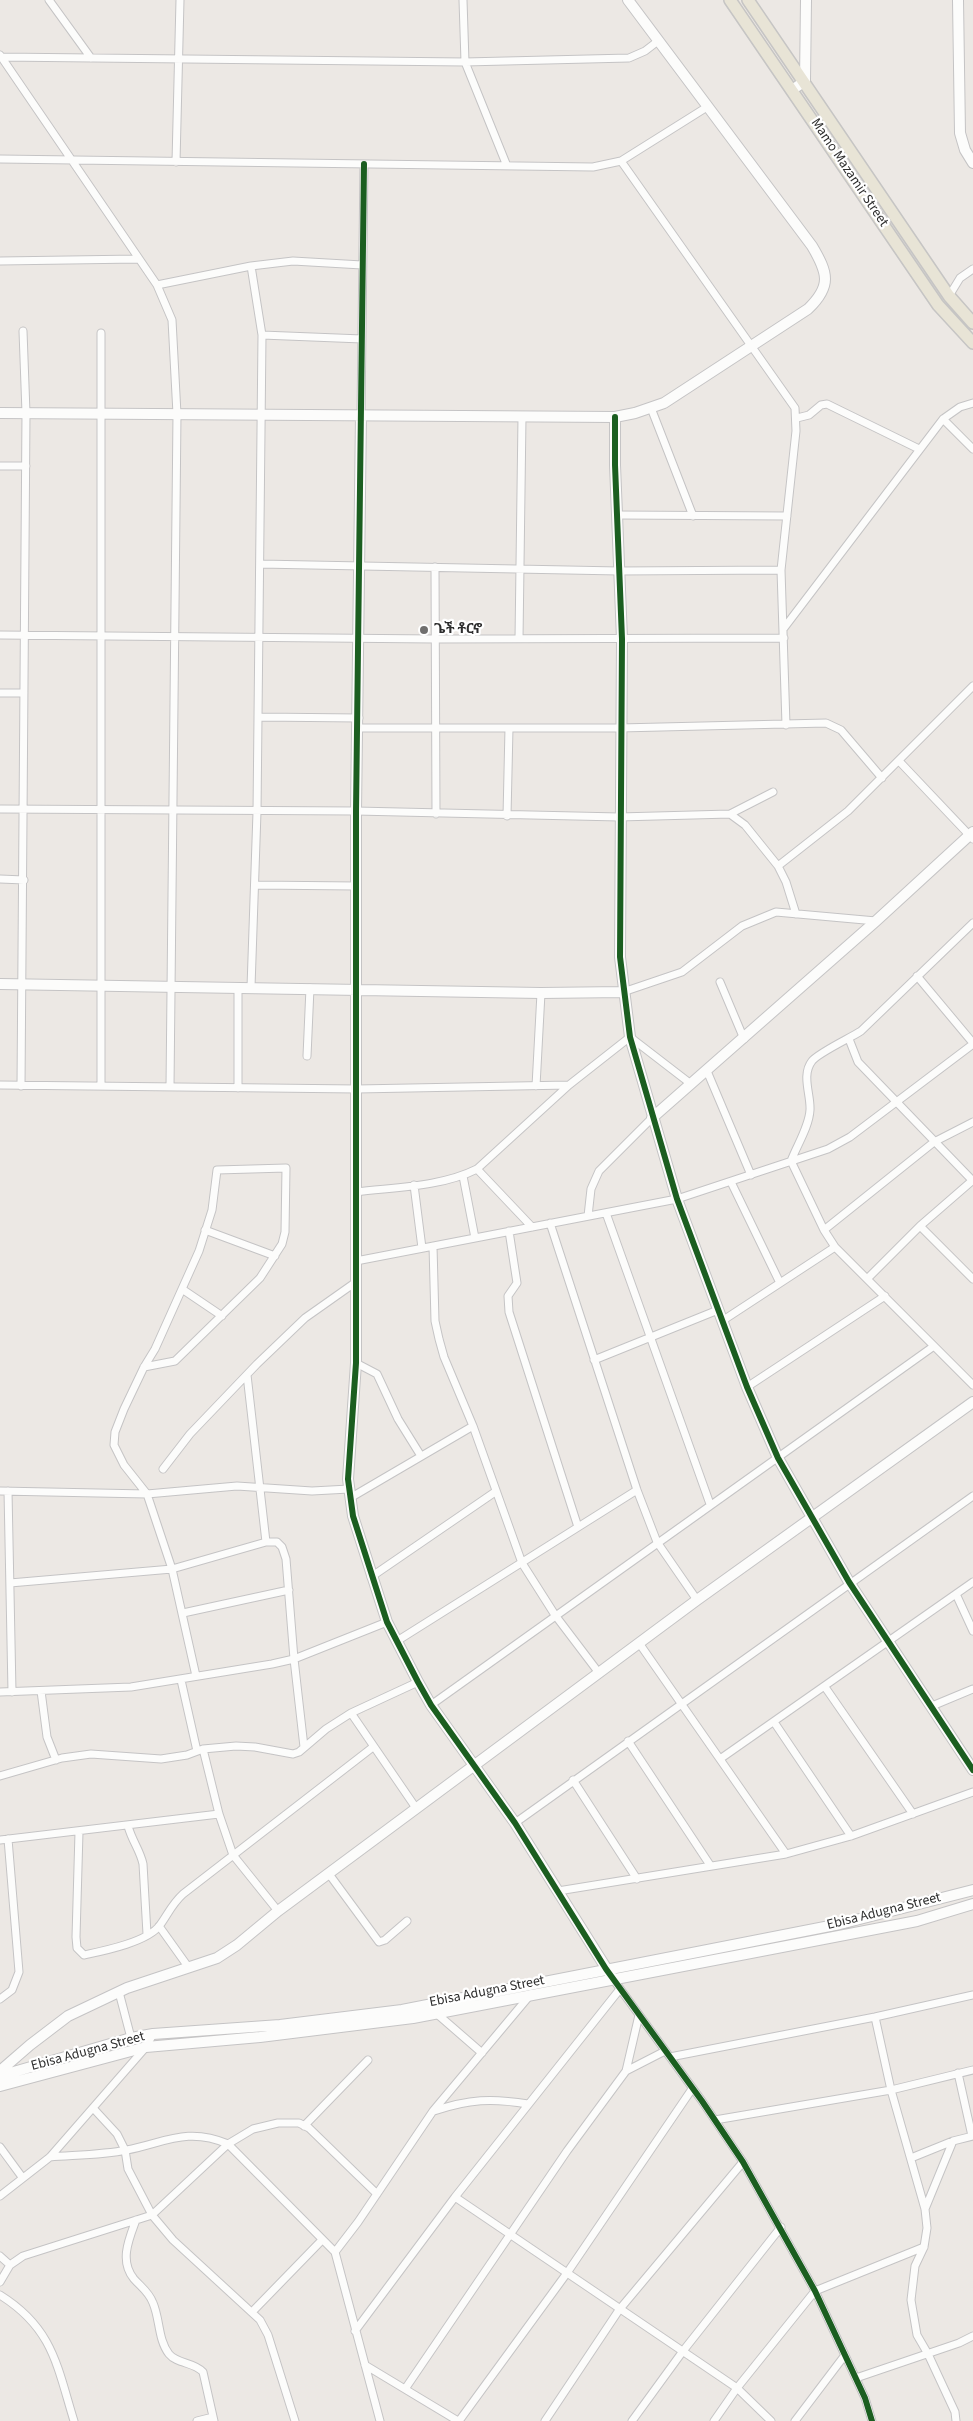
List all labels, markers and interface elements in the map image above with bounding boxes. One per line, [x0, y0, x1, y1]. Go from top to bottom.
street label: Mamo Mazamir Street [807, 116, 891, 230]
place label: ጌች ቶርኖ [434, 622, 482, 638]
marker: ጌች ቶርኖ [418, 624, 430, 636]
street label: Ebisa Adugna Street [825, 1890, 943, 1934]
street label: Ebisa Adugna Street [428, 1973, 546, 2011]
street label: Ebisa Adugna Street [29, 2029, 147, 2075]

